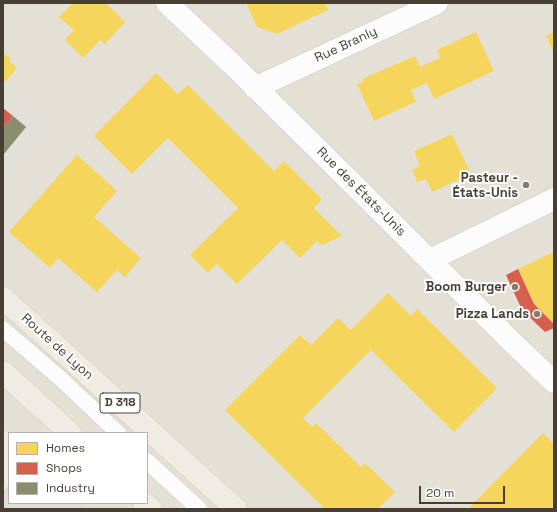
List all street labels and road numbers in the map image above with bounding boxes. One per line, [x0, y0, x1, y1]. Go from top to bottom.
street label: Rue Branly [312, 24, 380, 66]
street label: Rue des États-Unis [313, 144, 409, 240]
street label: Route de Lyon [18, 311, 96, 383]
road number: D 318 [100, 393, 140, 413]

